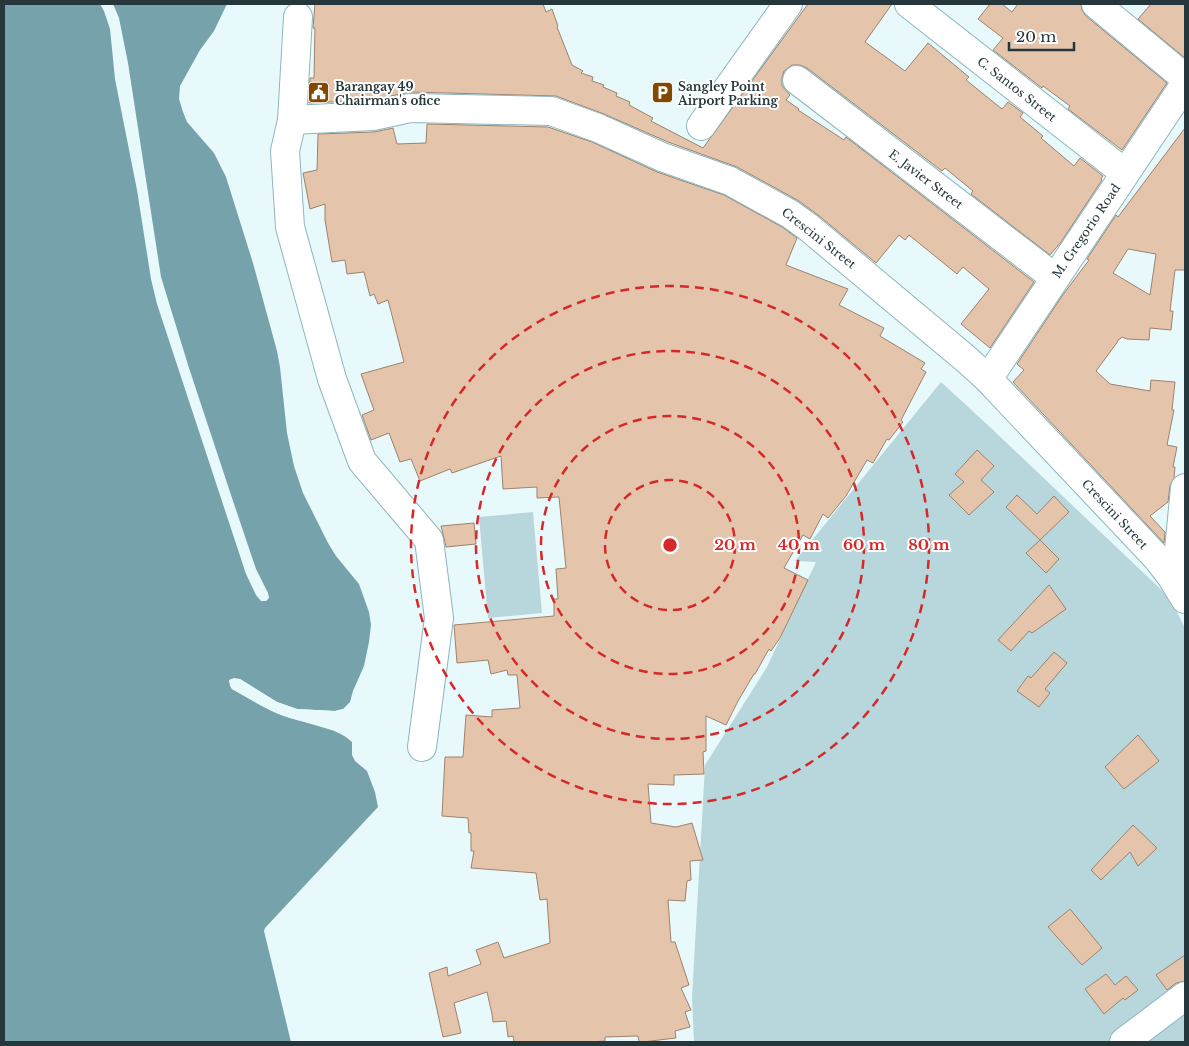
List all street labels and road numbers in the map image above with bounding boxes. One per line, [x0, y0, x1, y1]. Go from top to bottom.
street label: C. Santos Street [974, 53, 1060, 125]
street label: E. Javier Street [886, 146, 967, 212]
street label: M. Gregorio Road [1049, 181, 1123, 281]
street label: Crescini Street [779, 204, 859, 272]
street label: Crescini Street [1079, 476, 1151, 552]

